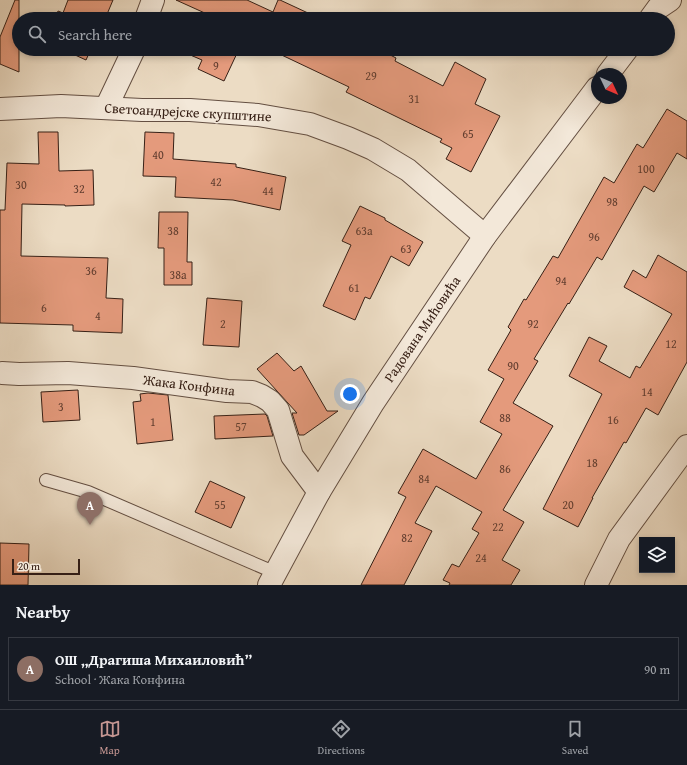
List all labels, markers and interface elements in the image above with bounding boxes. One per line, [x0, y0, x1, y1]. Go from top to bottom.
search box [12, 12, 675, 56]
icon: search [26, 23, 48, 45]
text: Search here [58, 24, 132, 45]
house number: 9 [213, 57, 219, 74]
house number: 29 [365, 67, 377, 84]
north arrow [591, 68, 627, 104]
house number: 31 [408, 90, 420, 107]
street label: Светоандрејске скупштине [104, 98, 272, 126]
house number: 65 [462, 125, 474, 142]
house number: 40 [152, 146, 164, 163]
house number: 100 [637, 160, 655, 177]
house number: 42 [210, 173, 222, 190]
house number: 30 [15, 176, 27, 193]
house number: 32 [73, 180, 85, 197]
house number: 44 [262, 182, 274, 199]
house number: 98 [606, 193, 618, 210]
house number: 38 [167, 222, 179, 239]
house number: 63a [355, 222, 373, 239]
house number: 96 [588, 228, 600, 245]
house number: 63 [400, 240, 412, 257]
house number: 36 [85, 262, 97, 279]
house number: 38a [169, 266, 187, 283]
street label: Радована Мићовића [379, 272, 465, 386]
house number: 94 [555, 272, 567, 289]
house number: 61 [348, 279, 360, 296]
house number: 6 [41, 299, 47, 316]
house number: 4 [95, 307, 101, 324]
house number: 2 [220, 315, 226, 332]
house number: 92 [527, 315, 539, 332]
house number: 12 [665, 335, 677, 352]
house number: 90 [507, 357, 519, 374]
street label: Жака Конфина [141, 369, 236, 401]
house number: 14 [641, 383, 653, 400]
your location [340, 384, 360, 404]
house number: 3 [58, 398, 64, 415]
house number: 88 [499, 409, 511, 426]
house number: 16 [607, 411, 619, 428]
house number: 1 [150, 413, 156, 430]
house number: 57 [235, 418, 247, 435]
house number: 18 [586, 454, 598, 471]
house number: 86 [499, 460, 511, 477]
house number: 84 [418, 470, 430, 487]
pin: A [77, 492, 103, 525]
house number: 55 [214, 496, 226, 513]
house number: 20 [562, 496, 574, 513]
house number: 22 [492, 518, 504, 535]
house number: 82 [401, 529, 413, 546]
map controls [639, 537, 675, 573]
button: layers [639, 537, 675, 573]
house number: 24 [475, 549, 487, 566]
scale bar [12, 557, 80, 576]
text: 20 m [18, 558, 40, 574]
text: Nearby [16, 599, 70, 624]
text: ОШ „Драгиша Михаиловић” [55, 649, 252, 670]
text: A [26, 660, 34, 679]
text: 90 m [644, 660, 670, 679]
text: School · Жака Конфина [55, 670, 185, 689]
tab: Map [99, 718, 121, 758]
tab: Directions [318, 718, 365, 758]
tab: Saved [562, 718, 588, 758]

